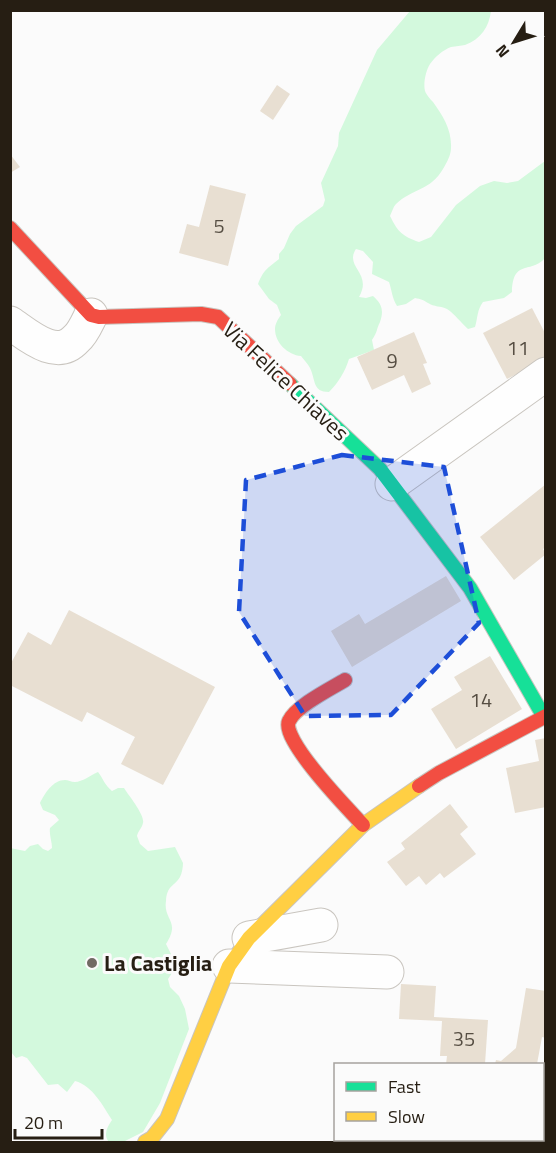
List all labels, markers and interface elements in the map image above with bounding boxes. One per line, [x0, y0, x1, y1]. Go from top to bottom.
north arrow [484, 12, 544, 72]
text: N [489, 39, 515, 63]
house number: 5 [213, 210, 225, 241]
street label: Via Felice Chiaves [215, 313, 357, 449]
house number: 11 [507, 332, 529, 363]
house number: 9 [386, 345, 398, 376]
house number: 14 [470, 684, 492, 715]
place label: La Castiglia [104, 946, 212, 980]
marker: La Castiglia [85, 956, 99, 970]
house number: 35 [453, 1023, 475, 1054]
legend [334, 1063, 544, 1141]
text: Fast [388, 1073, 421, 1100]
scale bar [15, 1102, 102, 1140]
text: Slow [388, 1103, 425, 1130]
text: 20 m [24, 1109, 63, 1136]

